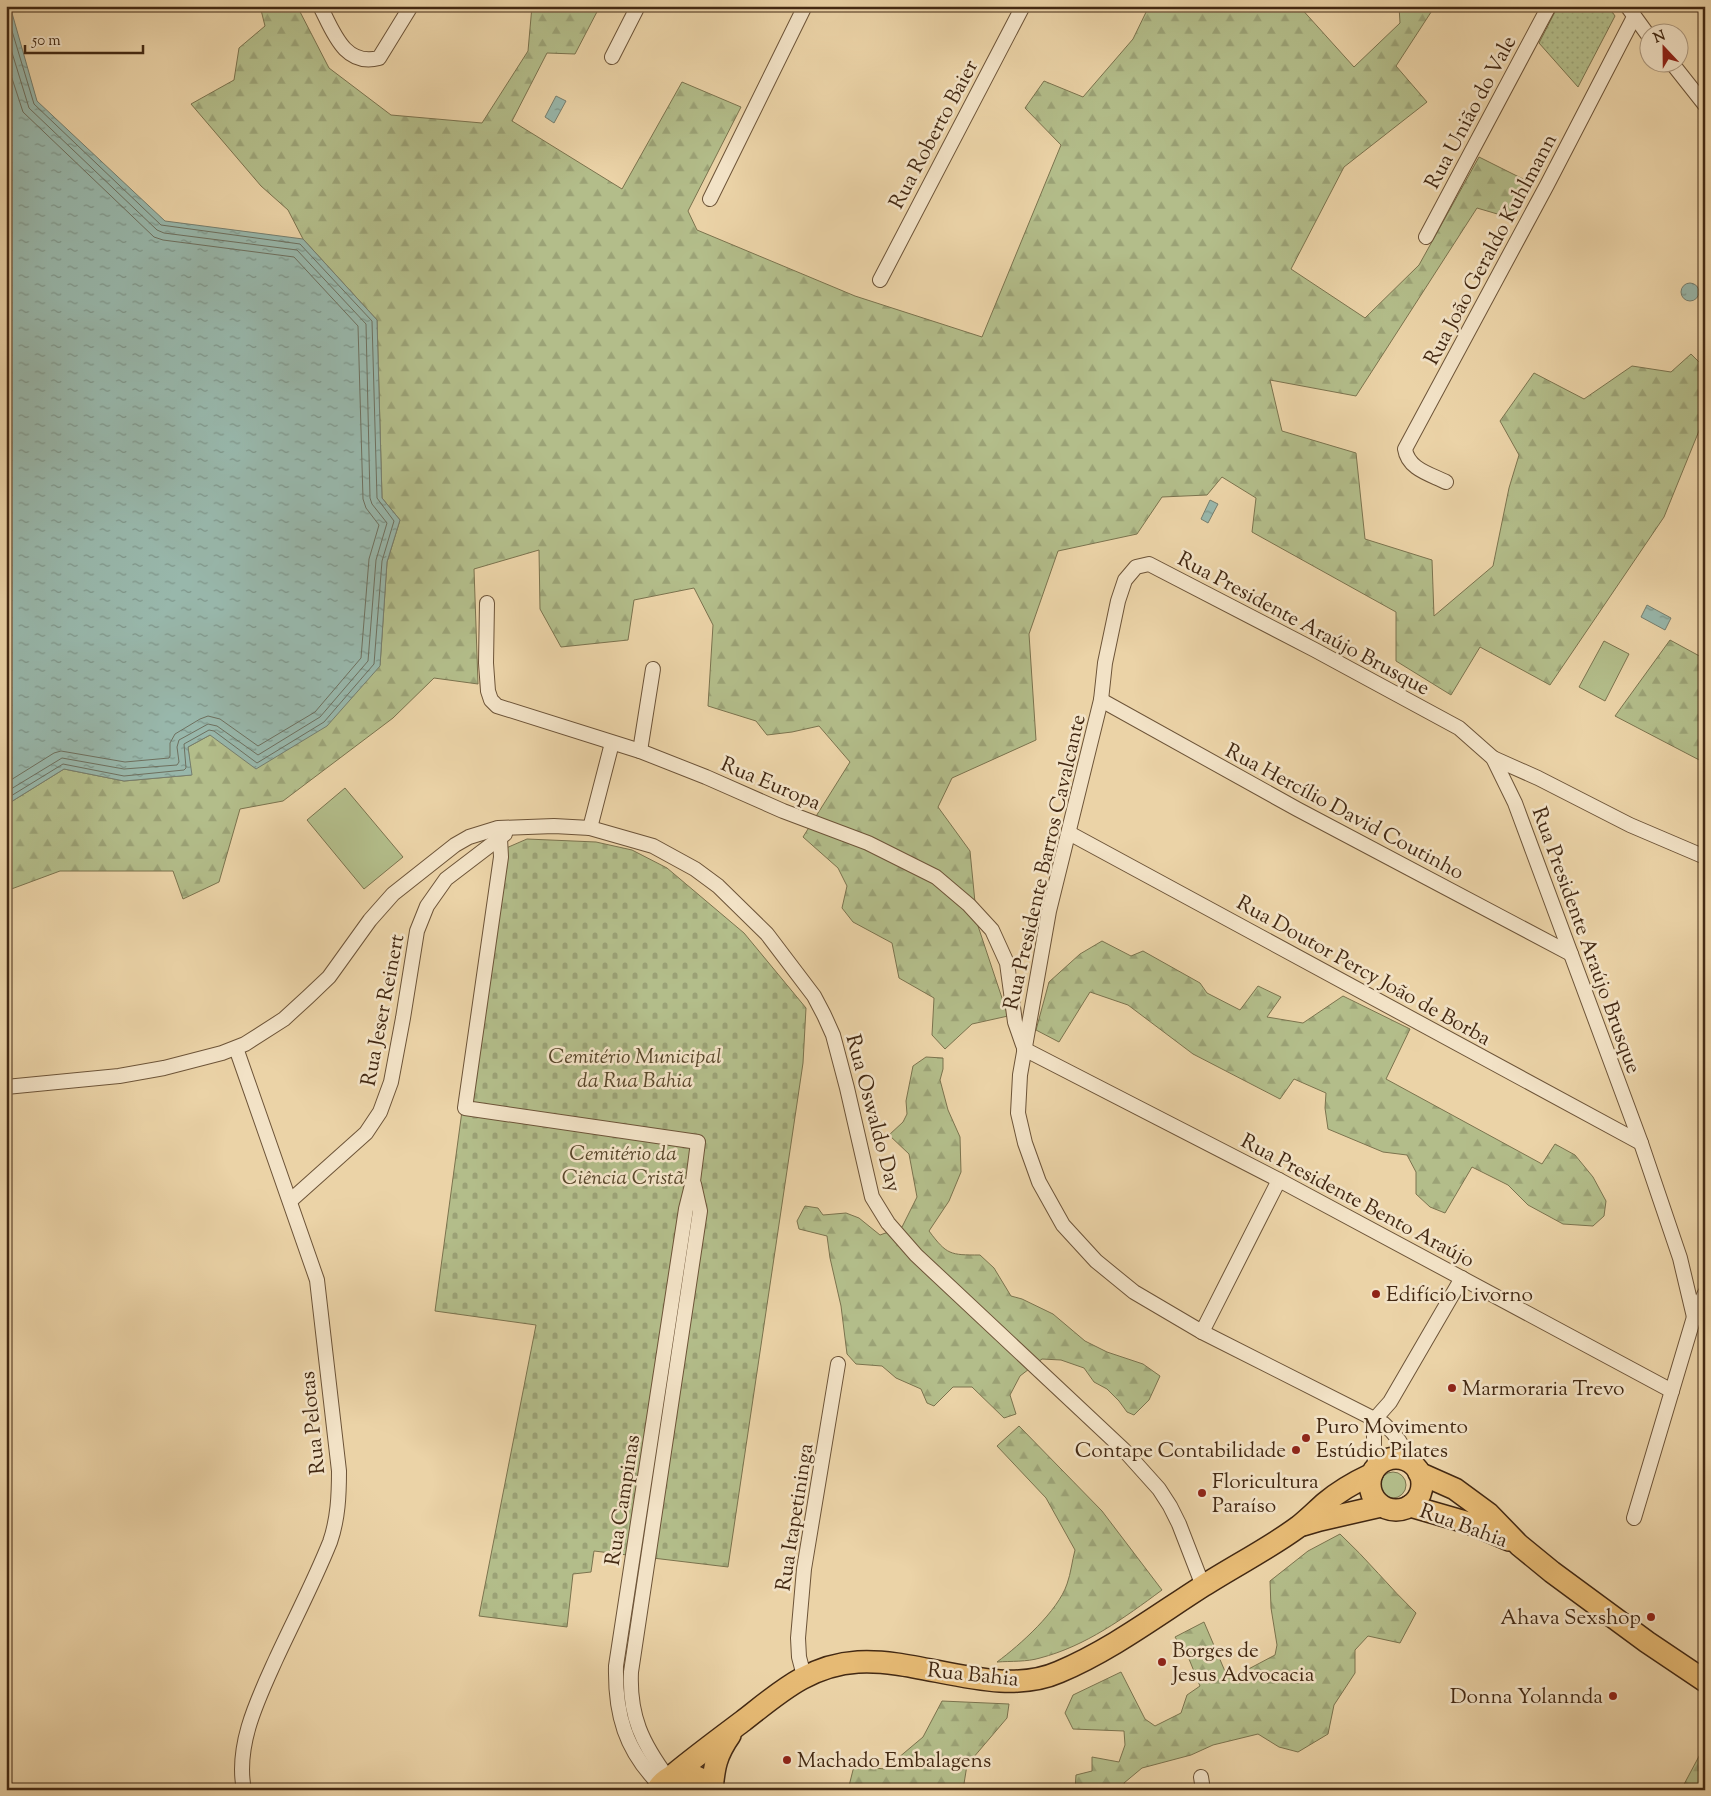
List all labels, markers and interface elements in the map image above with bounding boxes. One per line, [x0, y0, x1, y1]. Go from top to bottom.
scale bar [25, 22, 142, 54]
north arrow [1638, 22, 1688, 72]
text: N [1651, 26, 1669, 49]
text: 50 m [31, 31, 61, 52]
street label: Rua União do Vale [1419, 31, 1525, 195]
street label: Rua Roberto Baier [883, 55, 987, 215]
street label: Rua João Geraldo Kuhlmann [1418, 129, 1566, 371]
street label: Rua Presidente Araújo Brusque [1172, 545, 1435, 704]
street label: Rua Presidente Barros Cavalcante [997, 712, 1095, 1013]
street label: Rua Hercílio David Coutinho [1219, 737, 1469, 889]
street label: Rua Europa [716, 750, 825, 819]
street label: Rua Presidente Araújo Brusque [1523, 803, 1647, 1078]
street label: Rua Doutor Percy João de Borba [1230, 889, 1496, 1055]
street label: Rua Jeser Reinert [355, 932, 413, 1089]
street label: Rua Oswaldo Day [837, 1031, 908, 1196]
park label: Cemitério Municipal da Rua Bahia [548, 1043, 722, 1097]
street label: Rua Presidente Bento Araújo [1235, 1127, 1479, 1276]
park label: Cemitério da Ciência Cristã [562, 1140, 684, 1194]
place label: Edifício Livorno [1386, 1281, 1533, 1311]
marker: Edifício Livorno [1370, 1288, 1382, 1300]
street label: Rua Pelotas [294, 1370, 334, 1476]
place label: Marmoraria Trevo [1462, 1375, 1625, 1405]
marker: Marmoraria Trevo [1446, 1382, 1458, 1394]
place label: Puro Movimento Estúdio Pilates [1316, 1413, 1468, 1467]
marker: Puro Movimento Estúdio Pilates [1300, 1432, 1312, 1444]
street label: Rua Campinas [599, 1433, 649, 1568]
place label: Contape Contabilidade [1075, 1437, 1286, 1467]
street label: Rua Itapetininga [769, 1441, 823, 1593]
marker: Contape Contabilidade [1290, 1444, 1302, 1456]
place label: Floricultura Paraíso [1212, 1468, 1319, 1522]
marker: Floricultura Paraíso [1196, 1487, 1208, 1499]
street label: Rua Bahia [1415, 1497, 1512, 1557]
place label: Ahava Sexshop [1500, 1604, 1641, 1634]
marker: Ahava Sexshop [1645, 1611, 1657, 1623]
place label: Borges de Jesus Advocacia [1171, 1637, 1315, 1691]
street label: Rua Bahia [926, 1656, 1020, 1696]
marker: Borges de Jesus Advocacia [1156, 1656, 1168, 1668]
place label: Donna Yolannda [1450, 1683, 1603, 1713]
marker: Donna Yolannda [1607, 1690, 1619, 1702]
place label: Machado Embalagens [797, 1747, 991, 1777]
marker: Machado Embalagens [781, 1754, 793, 1766]

